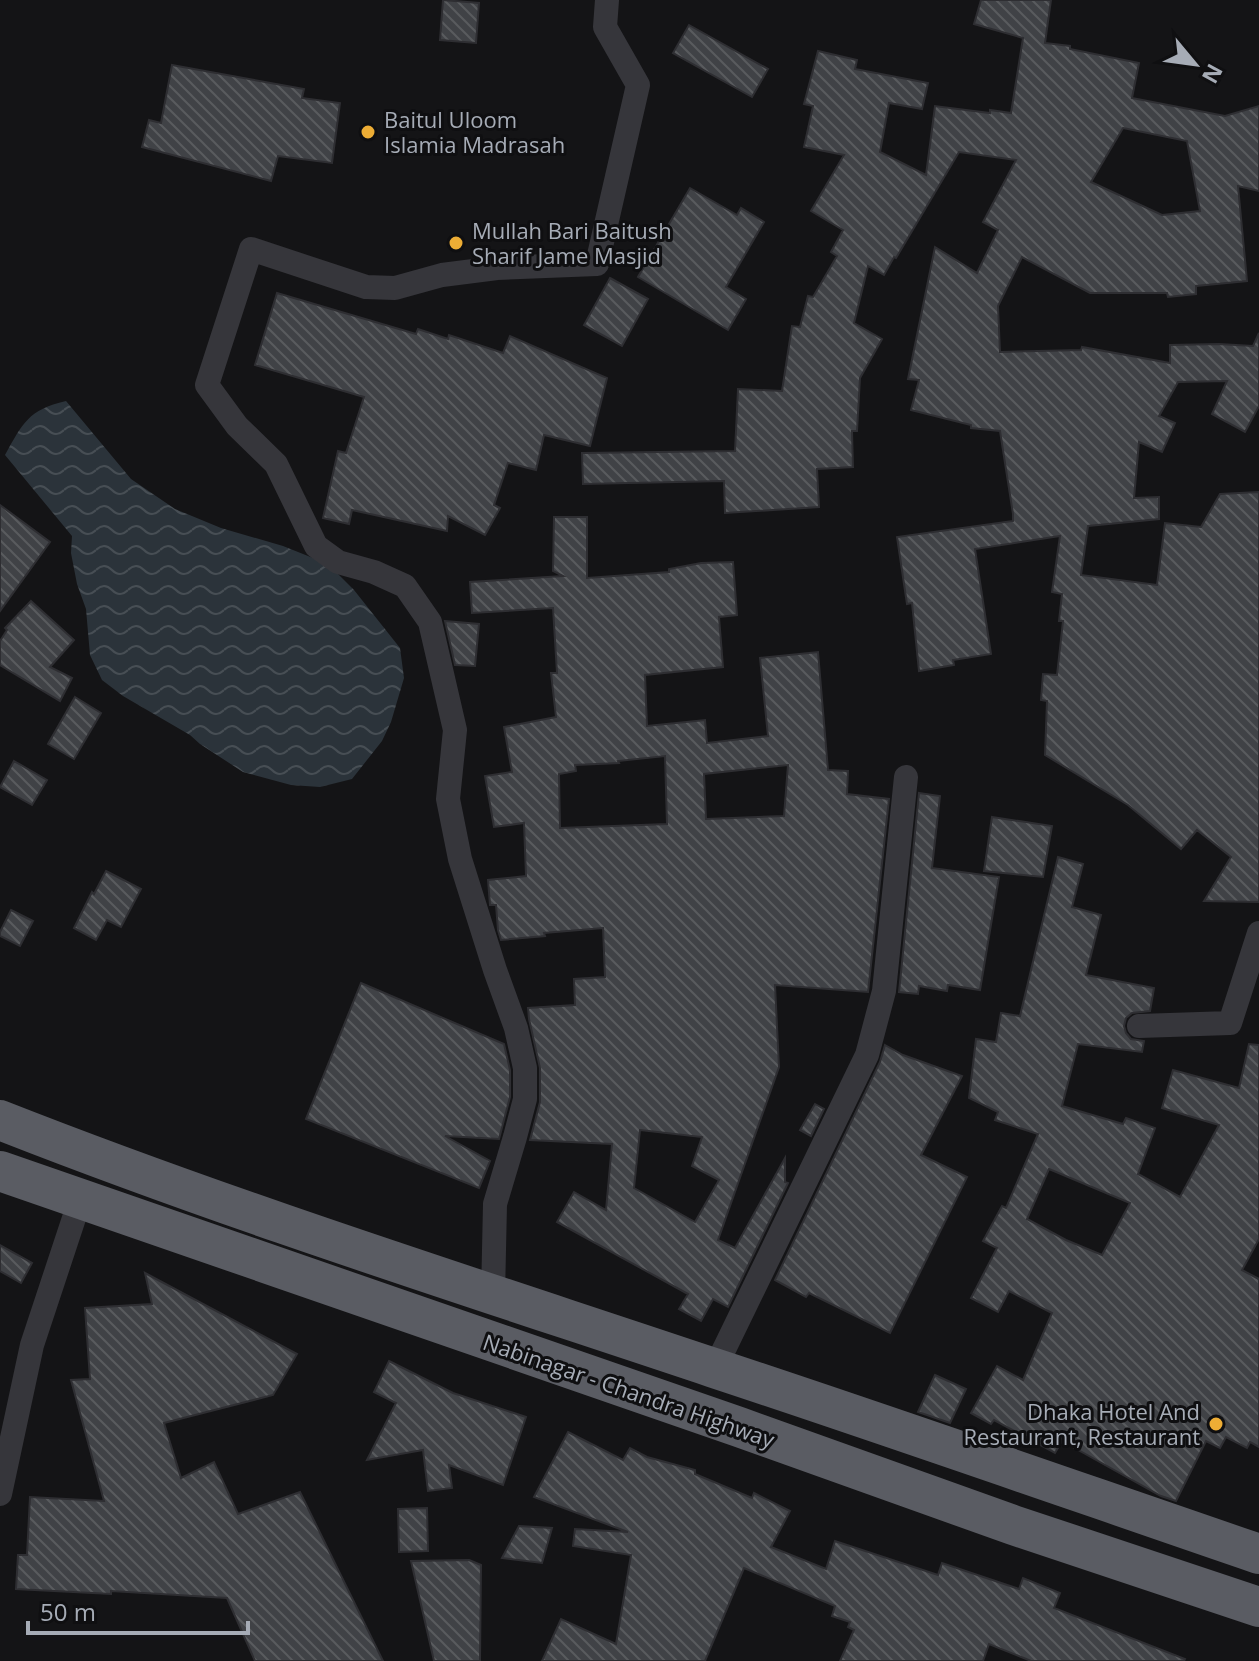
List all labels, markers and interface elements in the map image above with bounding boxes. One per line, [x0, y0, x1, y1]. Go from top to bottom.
north arrow [1155, 24, 1235, 104]
text: N [1196, 59, 1231, 89]
place label: Baitul Uloom Islamia Madrasah [384, 104, 565, 159]
marker: Baitul Uloom Islamia Madrasah [359, 123, 377, 141]
place label: Mullah Bari Baitush Sharif Jame Masjid [472, 215, 672, 270]
marker: Mullah Bari Baitush Sharif Jame Masjid [447, 234, 465, 252]
street label: Nabinagar - Chandra Highway [479, 1326, 780, 1454]
place label: Dhaka Hotel And Restaurant, Restaurant [964, 1396, 1200, 1451]
marker: Dhaka Hotel And Restaurant, Restaurant [1207, 1415, 1225, 1433]
scale bar [28, 1585, 248, 1635]
text: 50 m [40, 1595, 96, 1628]

